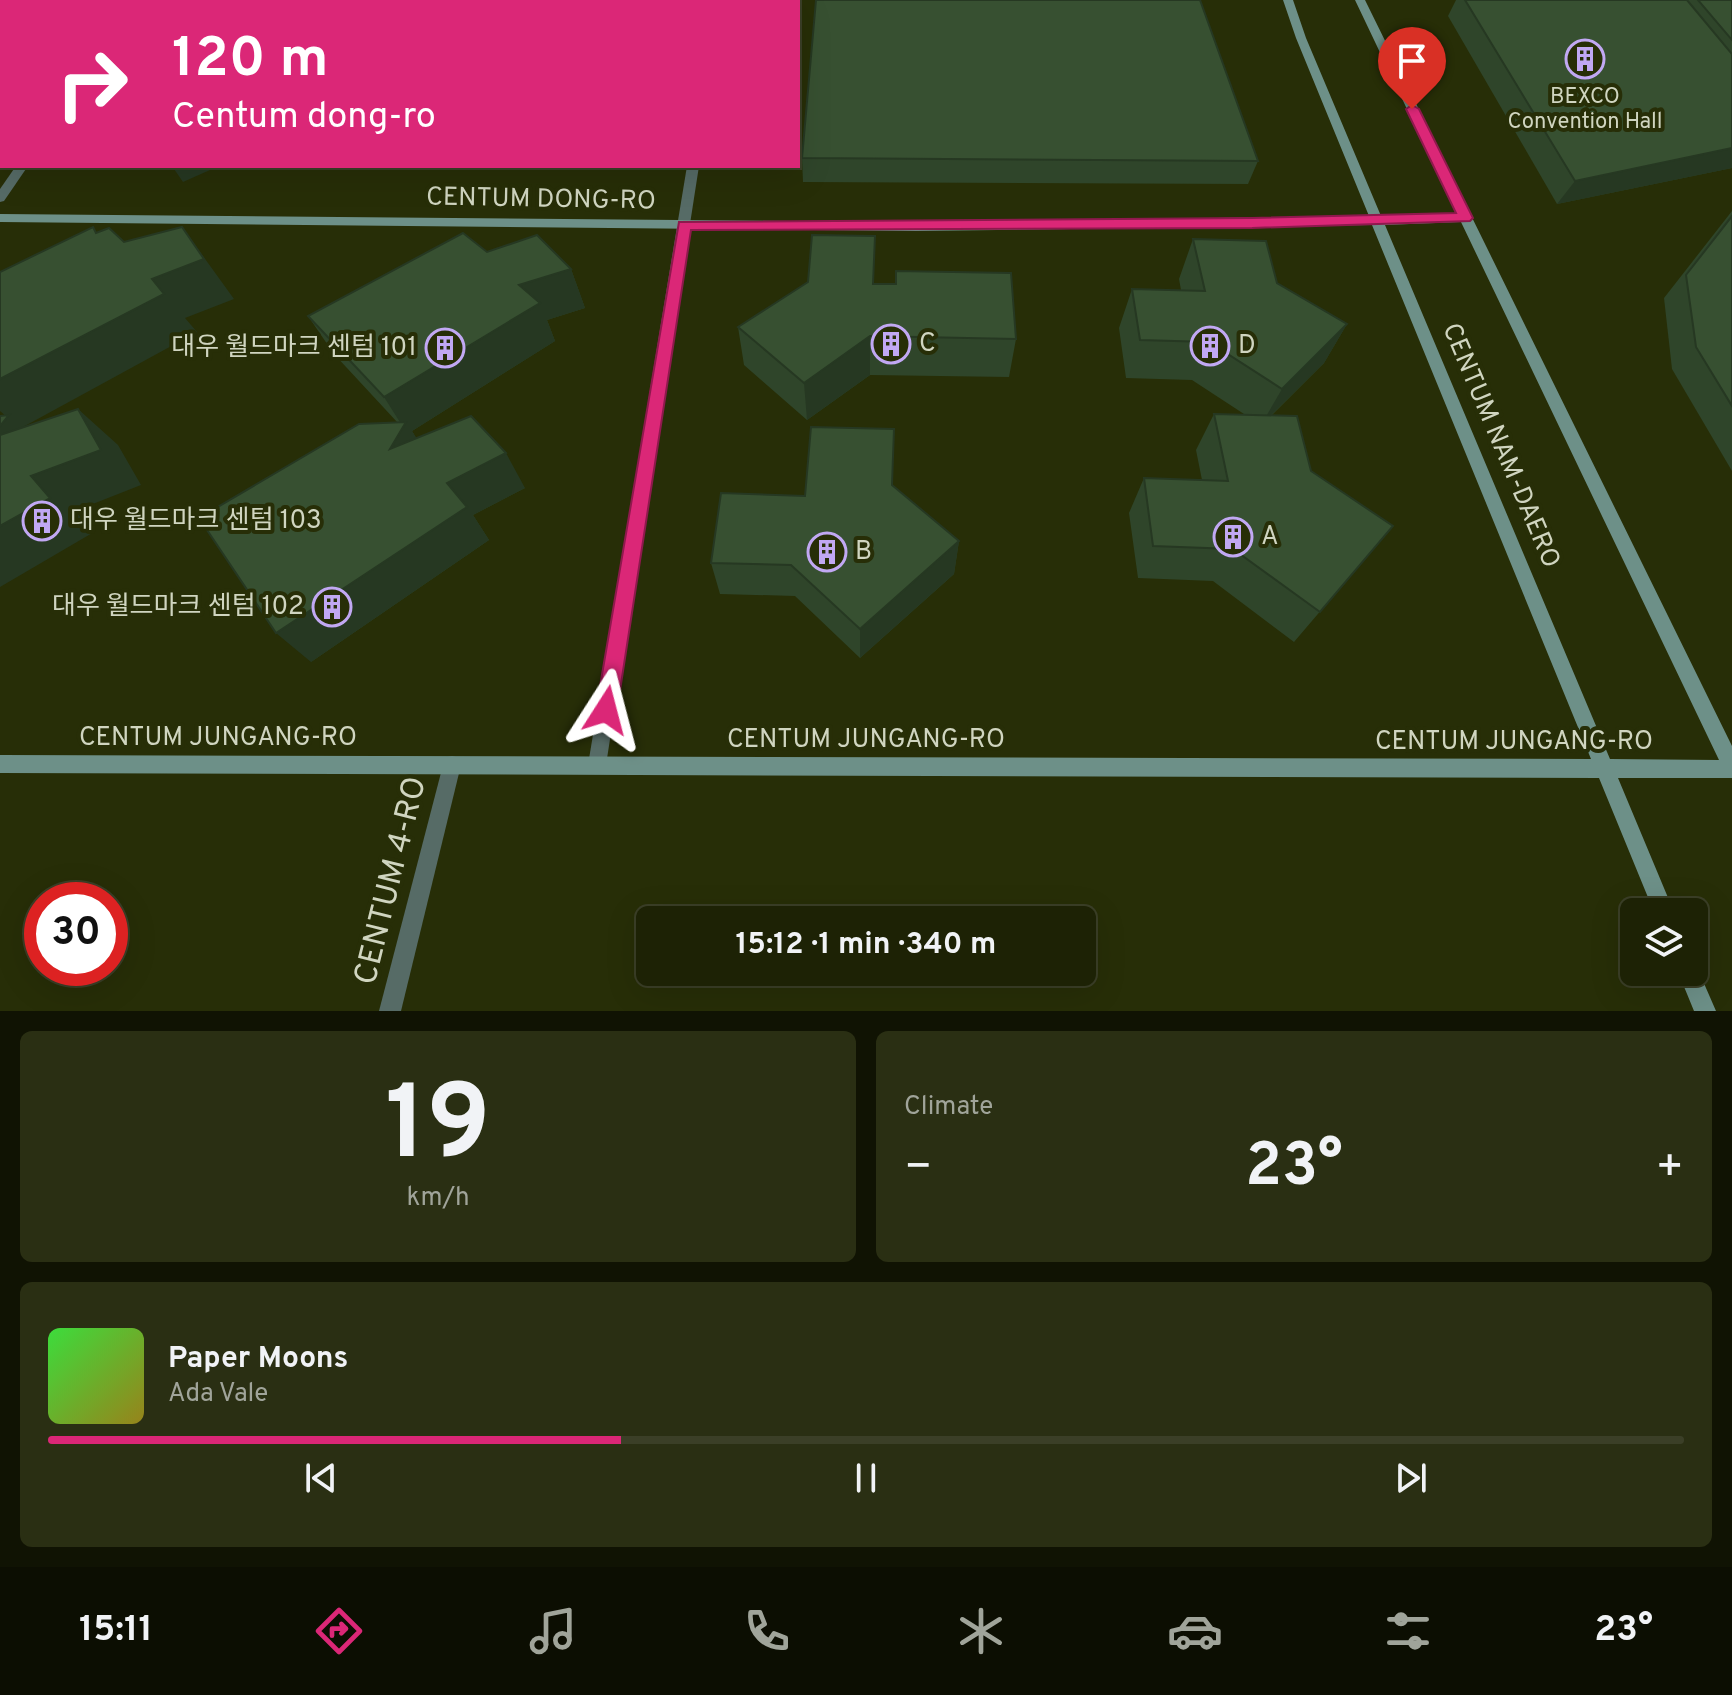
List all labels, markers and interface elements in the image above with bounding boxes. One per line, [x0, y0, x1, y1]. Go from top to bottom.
text: 120 m [172, 26, 329, 96]
pin [1378, 27, 1446, 109]
icon: right [40, 32, 144, 136]
building icon: BEXCO Convention Hall [1564, 38, 1606, 80]
icon: arrive [1390, 39, 1434, 83]
place label: BEXCO Convention Hall [1507, 84, 1663, 136]
text: Centum dong-ro [172, 95, 436, 141]
street label: CENTUM DONG-RO [426, 181, 656, 219]
street label: CENTUM NAM-DAERO [1433, 319, 1567, 573]
building icon: C [870, 323, 912, 365]
building icon: D [1189, 325, 1231, 367]
building icon: 대우 월드마크 센텀 101 [424, 327, 466, 369]
place label: C [919, 328, 936, 361]
place label: D [1238, 330, 1256, 363]
place label: 대우 월드마크 센텀 101 [171, 332, 417, 365]
building icon: 대우 월드마크 센텀 103 [21, 500, 63, 542]
place label: 대우 월드마크 센텀 103 [70, 505, 322, 538]
building icon: A [1212, 516, 1254, 558]
place label: A [1261, 521, 1279, 554]
building icon: B [806, 531, 848, 573]
place label: B [855, 536, 872, 569]
building icon: 대우 월드마크 센텀 102 [311, 586, 353, 628]
place label: 대우 월드마크 센텀 102 [52, 591, 304, 624]
position arrow [564, 668, 648, 752]
street label: CENTUM JUNGANG-RO [79, 722, 357, 755]
street label: CENTUM JUNGANG-RO [727, 724, 1005, 757]
street label: CENTUM JUNGANG-RO [1375, 726, 1653, 759]
street label: CENTUM 4-RO [347, 773, 437, 989]
speed limit sign: 30 [24, 882, 128, 986]
map controls [1620, 898, 1708, 986]
button: layers [1620, 898, 1708, 986]
text: 15:12 · 1 min · 340 m [736, 927, 996, 964]
text: 19 [385, 1064, 491, 1196]
text: Climate [904, 1091, 993, 1124]
text: 23° [1245, 1131, 1343, 1207]
text: − [904, 1141, 932, 1197]
text: + [1656, 1141, 1684, 1197]
text: km/h [406, 1182, 470, 1215]
text: Paper Moons [168, 1341, 348, 1378]
text: Ada Vale [168, 1378, 268, 1411]
icon: previous [299, 1456, 343, 1500]
icon: pause [844, 1456, 888, 1500]
icon: next [1389, 1456, 1433, 1500]
icon: directions [311, 1603, 367, 1659]
icon: music [525, 1603, 581, 1659]
icon: phone [739, 1603, 795, 1659]
icon: climate [953, 1603, 1009, 1659]
icon: car [1167, 1603, 1223, 1659]
icon: filters [1380, 1603, 1436, 1659]
text: 15:11 [79, 1608, 153, 1654]
text: 23° [1594, 1608, 1653, 1654]

